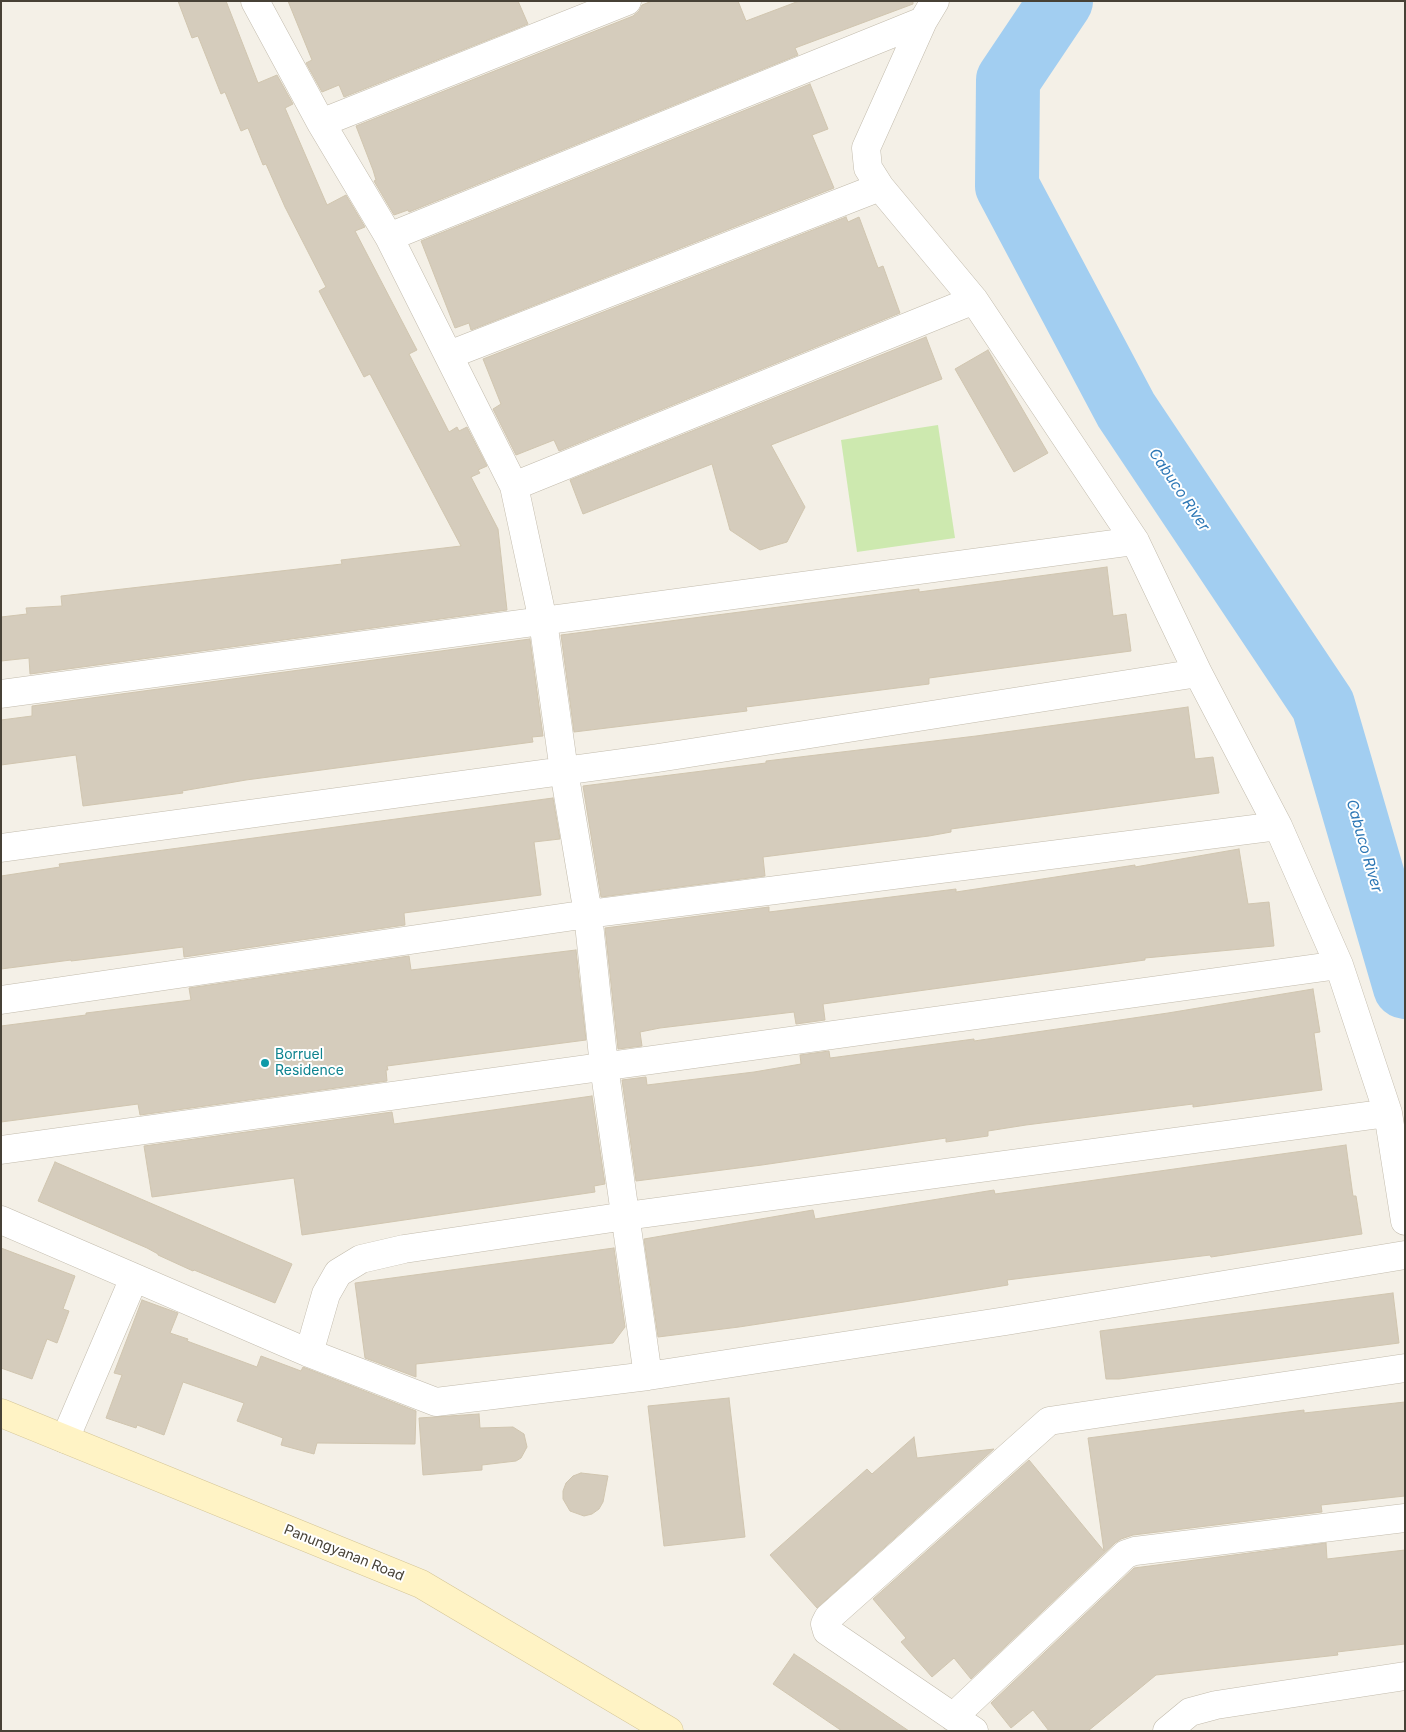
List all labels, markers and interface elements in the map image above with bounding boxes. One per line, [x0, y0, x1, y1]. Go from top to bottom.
water label: Cabuco River [1145, 445, 1213, 535]
water label: Cabuco River [1342, 798, 1386, 894]
place label: Borruel Residence [275, 1047, 344, 1080]
marker: Borruel Residence [259, 1057, 271, 1069]
street label: Panungyanan Road [282, 1521, 406, 1585]

